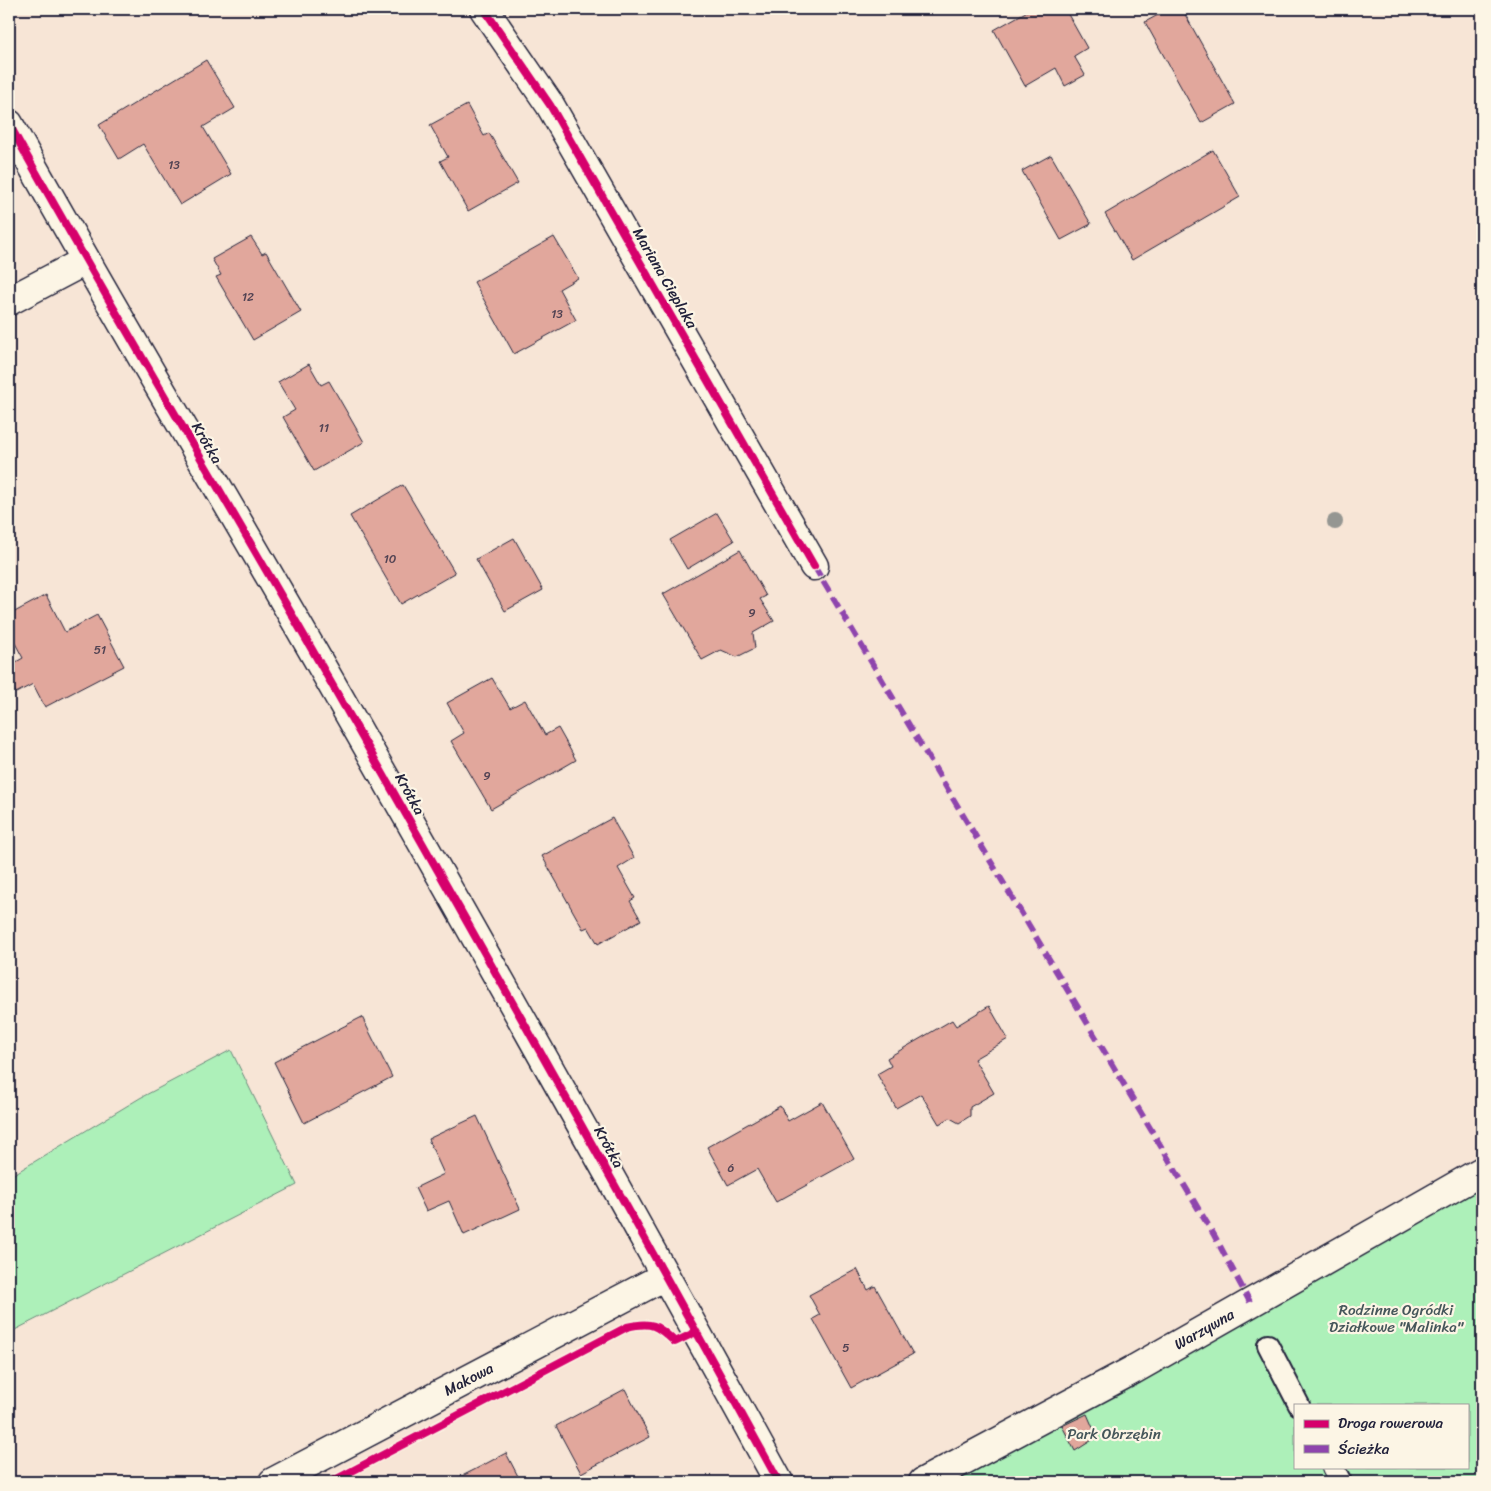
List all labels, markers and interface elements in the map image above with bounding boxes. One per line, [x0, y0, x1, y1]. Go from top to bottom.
house number: 13 [168, 154, 180, 176]
street label: Mariana Cieplaka [625, 223, 705, 334]
house number: 12 [242, 286, 254, 308]
house number: 13 [551, 303, 563, 325]
street label: Krótka [185, 417, 230, 469]
house number: 11 [319, 417, 329, 439]
house number: 10 [384, 548, 397, 570]
house number: 9 [748, 602, 756, 624]
house number: 51 [94, 639, 106, 661]
house number: 9 [483, 765, 491, 787]
street label: Krótka [388, 768, 432, 820]
street label: Krótka [587, 1121, 631, 1173]
house number: 6 [728, 1157, 735, 1179]
park label: Rodzinne Ogródki Działkowe "Malinka" [1329, 1297, 1464, 1340]
street label: Warzywna [1169, 1301, 1240, 1357]
house number: 5 [842, 1337, 850, 1359]
street label: Makowa [439, 1355, 499, 1403]
legend [1294, 1404, 1468, 1468]
text: Droga rowerowa [1338, 1410, 1444, 1436]
park label: Park Obrzębin [1067, 1421, 1161, 1447]
text: Ścieżka [1338, 1436, 1390, 1462]

